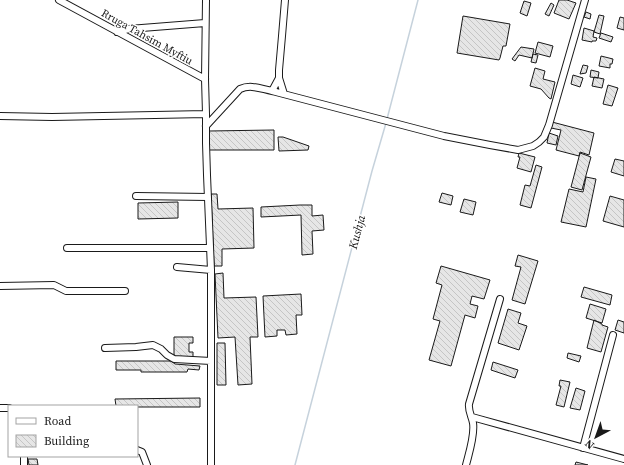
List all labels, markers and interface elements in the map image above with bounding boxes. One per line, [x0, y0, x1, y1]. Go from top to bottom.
street label: Rruga Tahsim Myftiu [99, 6, 196, 69]
water label: Kushja [345, 213, 369, 252]
legend [8, 405, 138, 457]
text: Road [44, 413, 71, 429]
north arrow [576, 417, 616, 457]
text: Building [44, 433, 89, 449]
text: N [582, 436, 598, 452]

